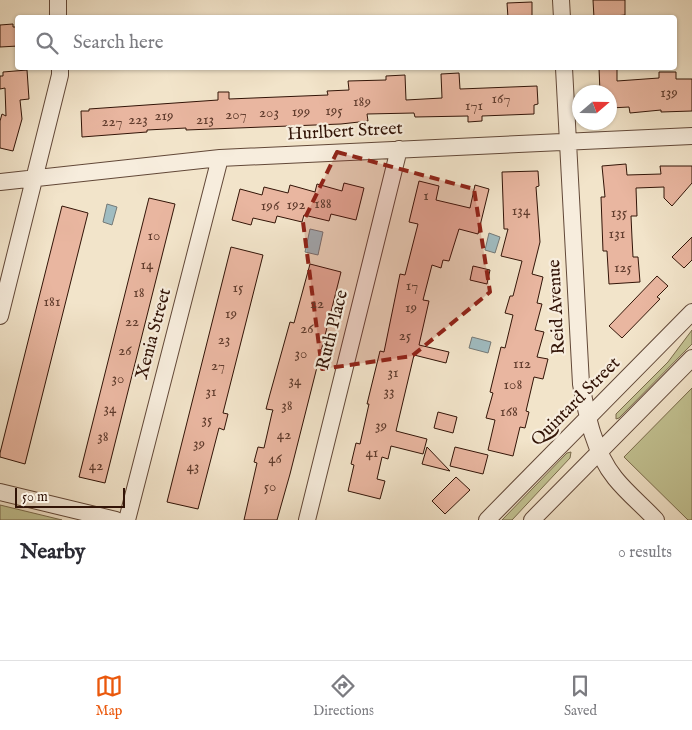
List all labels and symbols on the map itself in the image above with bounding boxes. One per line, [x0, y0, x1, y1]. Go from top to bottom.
house number: 139 [660, 83, 678, 102]
north arrow [572, 85, 617, 130]
house number: 167 [492, 89, 510, 108]
house number: 189 [353, 92, 371, 111]
house number: 171 [465, 96, 483, 115]
house number: 195 [325, 101, 343, 120]
house number: 199 [292, 102, 310, 121]
house number: 203 [259, 103, 279, 122]
house number: 207 [225, 105, 247, 124]
house number: 219 [154, 106, 174, 125]
house number: 223 [128, 110, 148, 129]
house number: 213 [196, 110, 214, 129]
house number: 227 [102, 112, 122, 131]
street label: Hurlbert Street [287, 117, 403, 147]
house number: 1 [423, 186, 429, 205]
house number: 188 [314, 194, 332, 213]
house number: 192 [286, 195, 306, 214]
house number: 196 [261, 196, 280, 215]
house number: 134 [512, 201, 531, 220]
house number: 135 [611, 203, 628, 222]
house number: 131 [609, 224, 625, 243]
house number: 10 [148, 226, 160, 245]
house number: 14 [141, 255, 154, 274]
house number: 125 [614, 258, 633, 277]
street label: Reid Avenue [543, 259, 571, 355]
house number: 17 [406, 276, 418, 295]
house number: 15 [232, 278, 244, 297]
house number: 18 [133, 283, 145, 302]
street label: Xenia Street [131, 286, 177, 382]
street label: Ruth Place [312, 288, 354, 372]
house number: 181 [43, 292, 61, 311]
house number: 22 [310, 294, 324, 313]
house number: 19 [405, 298, 417, 317]
house number: 19 [225, 304, 237, 323]
house number: 22 [125, 312, 139, 331]
house number: 26 [300, 319, 314, 338]
house number: 25 [399, 326, 412, 345]
house number: 23 [218, 330, 230, 349]
house number: 26 [118, 341, 132, 360]
house number: 30 [295, 344, 307, 363]
street label: Quintard Street [526, 352, 626, 452]
house number: 112 [513, 354, 531, 373]
house number: 27 [211, 356, 225, 375]
house number: 31 [387, 363, 399, 382]
house number: 30 [112, 369, 124, 388]
house number: 34 [289, 371, 302, 390]
house number: 108 [504, 375, 523, 394]
house number: 31 [205, 382, 217, 401]
house number: 33 [383, 382, 395, 401]
house number: 38 [281, 396, 293, 415]
house number: 34 [104, 399, 117, 418]
house number: 168 [500, 402, 518, 421]
house number: 35 [201, 410, 213, 429]
house number: 39 [375, 416, 387, 435]
house number: 42 [277, 425, 291, 444]
house number: 38 [97, 427, 109, 446]
house number: 39 [193, 434, 205, 453]
house number: 41 [366, 443, 378, 462]
house number: 46 [268, 449, 283, 468]
house number: 42 [89, 456, 103, 475]
house number: 43 [187, 457, 199, 476]
house number: 50 [264, 477, 276, 496]
scale bar [15, 485, 125, 508]

